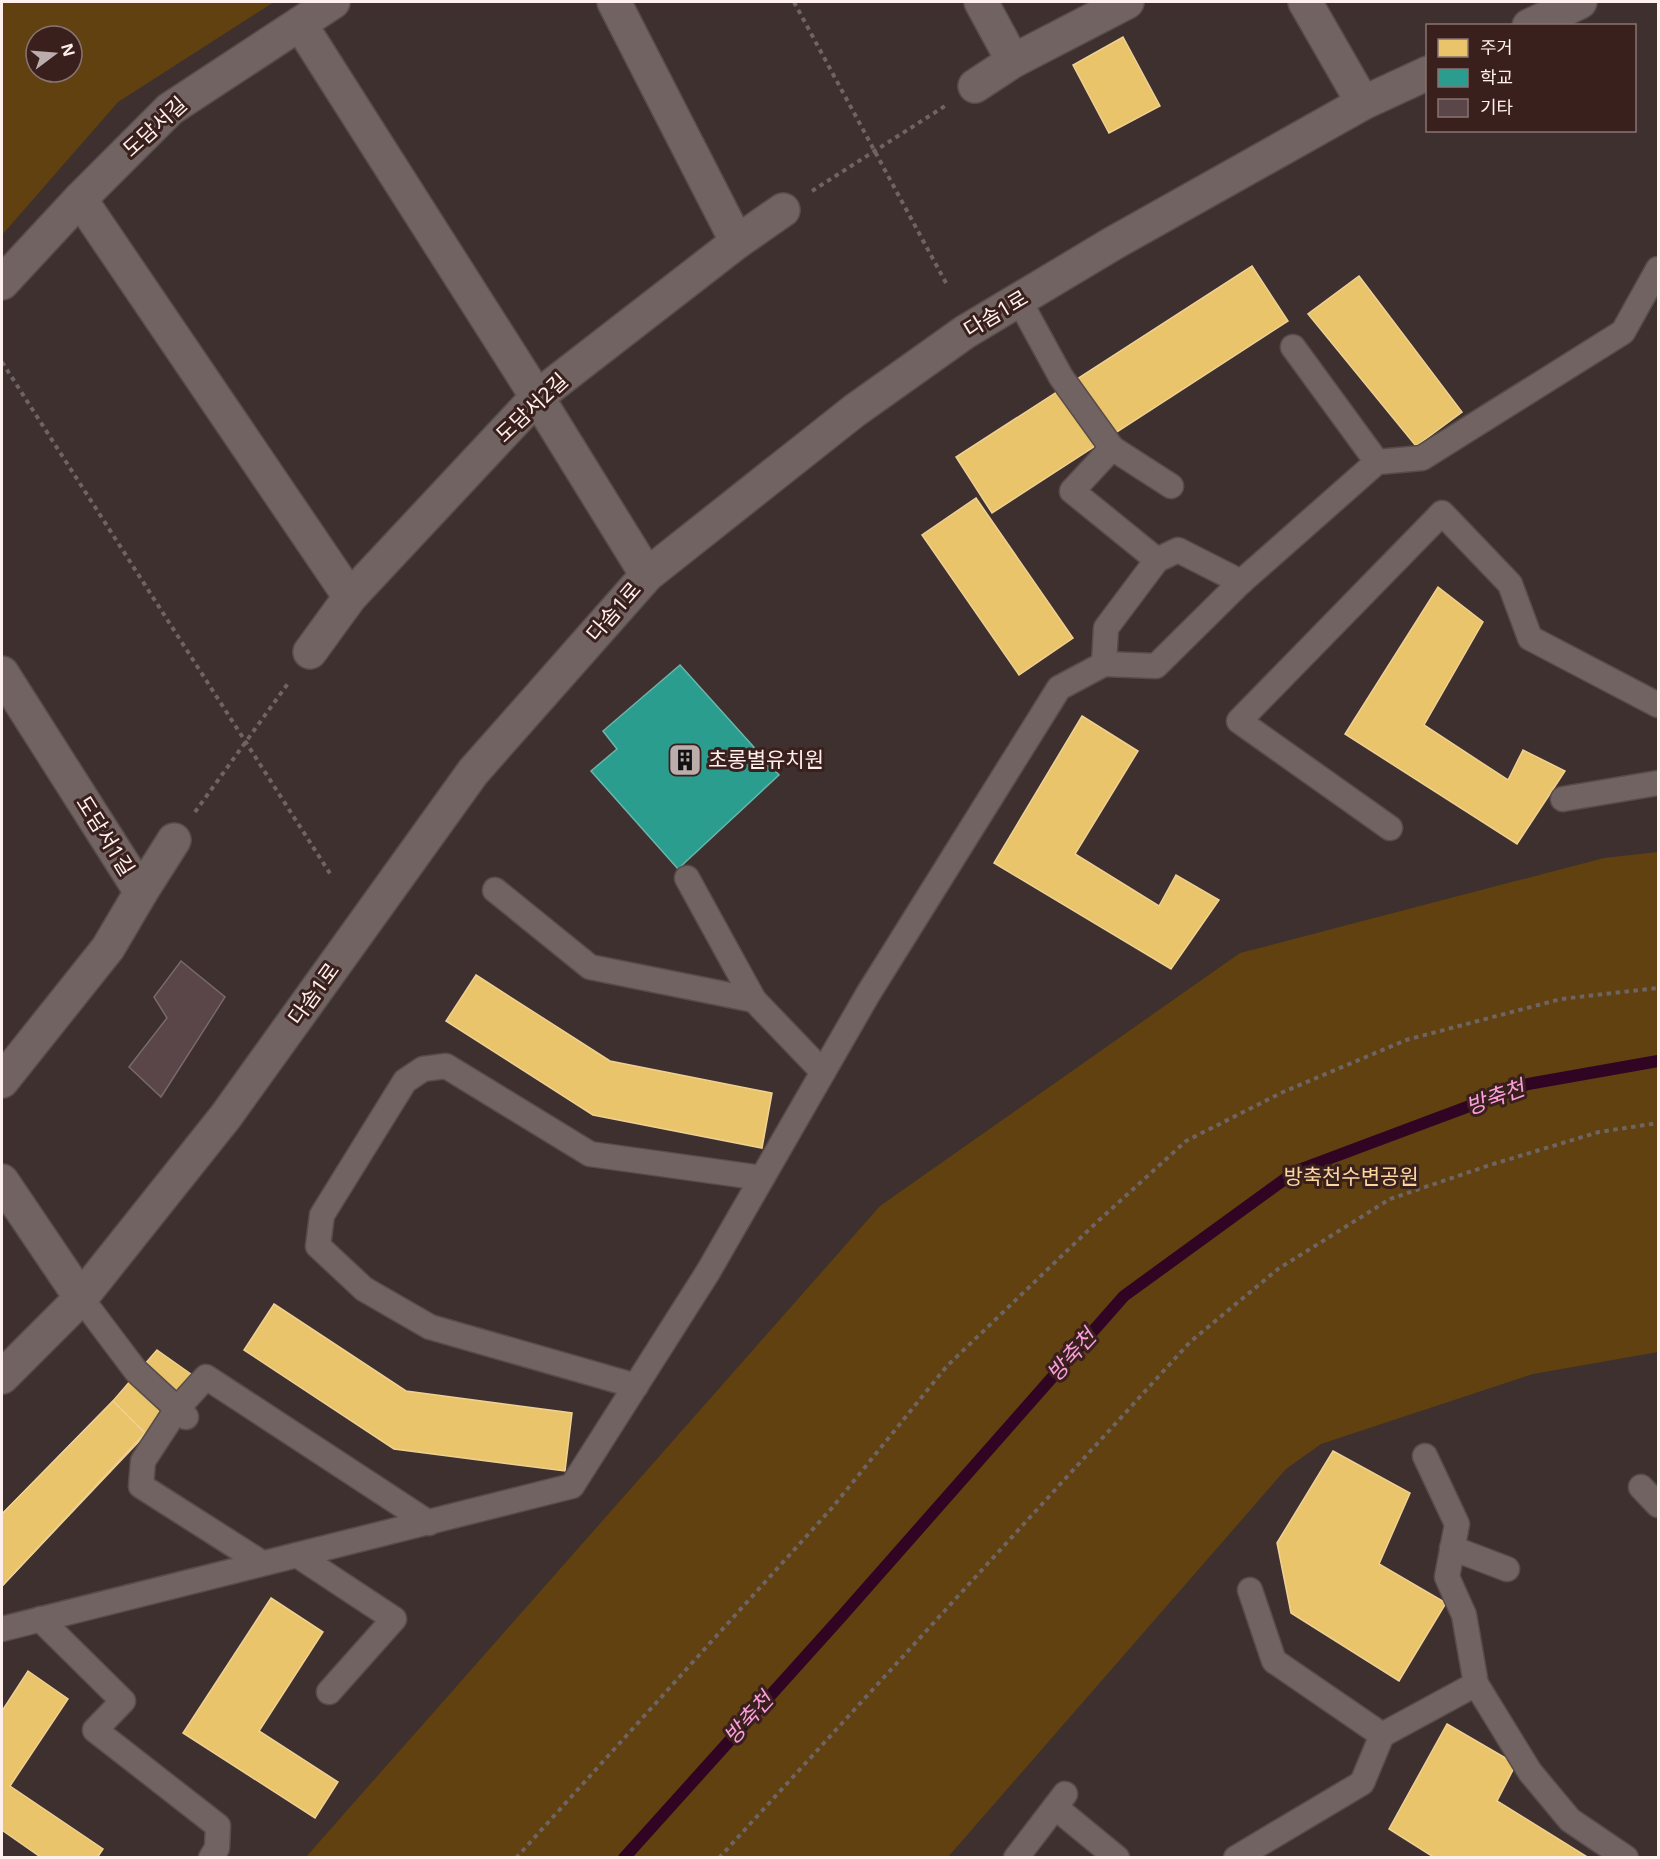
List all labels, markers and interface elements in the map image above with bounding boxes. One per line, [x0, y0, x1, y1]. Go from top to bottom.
north arrow [24, 24, 84, 84]
legend [1426, 24, 1636, 132]
text: 주거 [1480, 35, 1513, 59]
text: N [56, 41, 81, 59]
text: 학교 [1480, 65, 1513, 89]
street label: 도담서길 [116, 90, 192, 163]
text: 기타 [1480, 95, 1514, 119]
street label: 다솜1로 [958, 283, 1033, 343]
street label: 도담서2길 [489, 367, 574, 448]
street label: 다솜1로 [580, 576, 647, 647]
building icon: 초롱별유치원 [667, 742, 703, 778]
place label: 초롱별유치원 [708, 745, 824, 773]
street label: 도담서1길 [70, 790, 141, 881]
street label: 다솜1로 [281, 957, 345, 1030]
water label: 방축천 [1461, 1071, 1531, 1121]
park label: 방축천수변공원 [1283, 1162, 1419, 1190]
water label: 방축천 [1039, 1320, 1104, 1387]
water label: 방축천 [716, 1683, 781, 1750]

